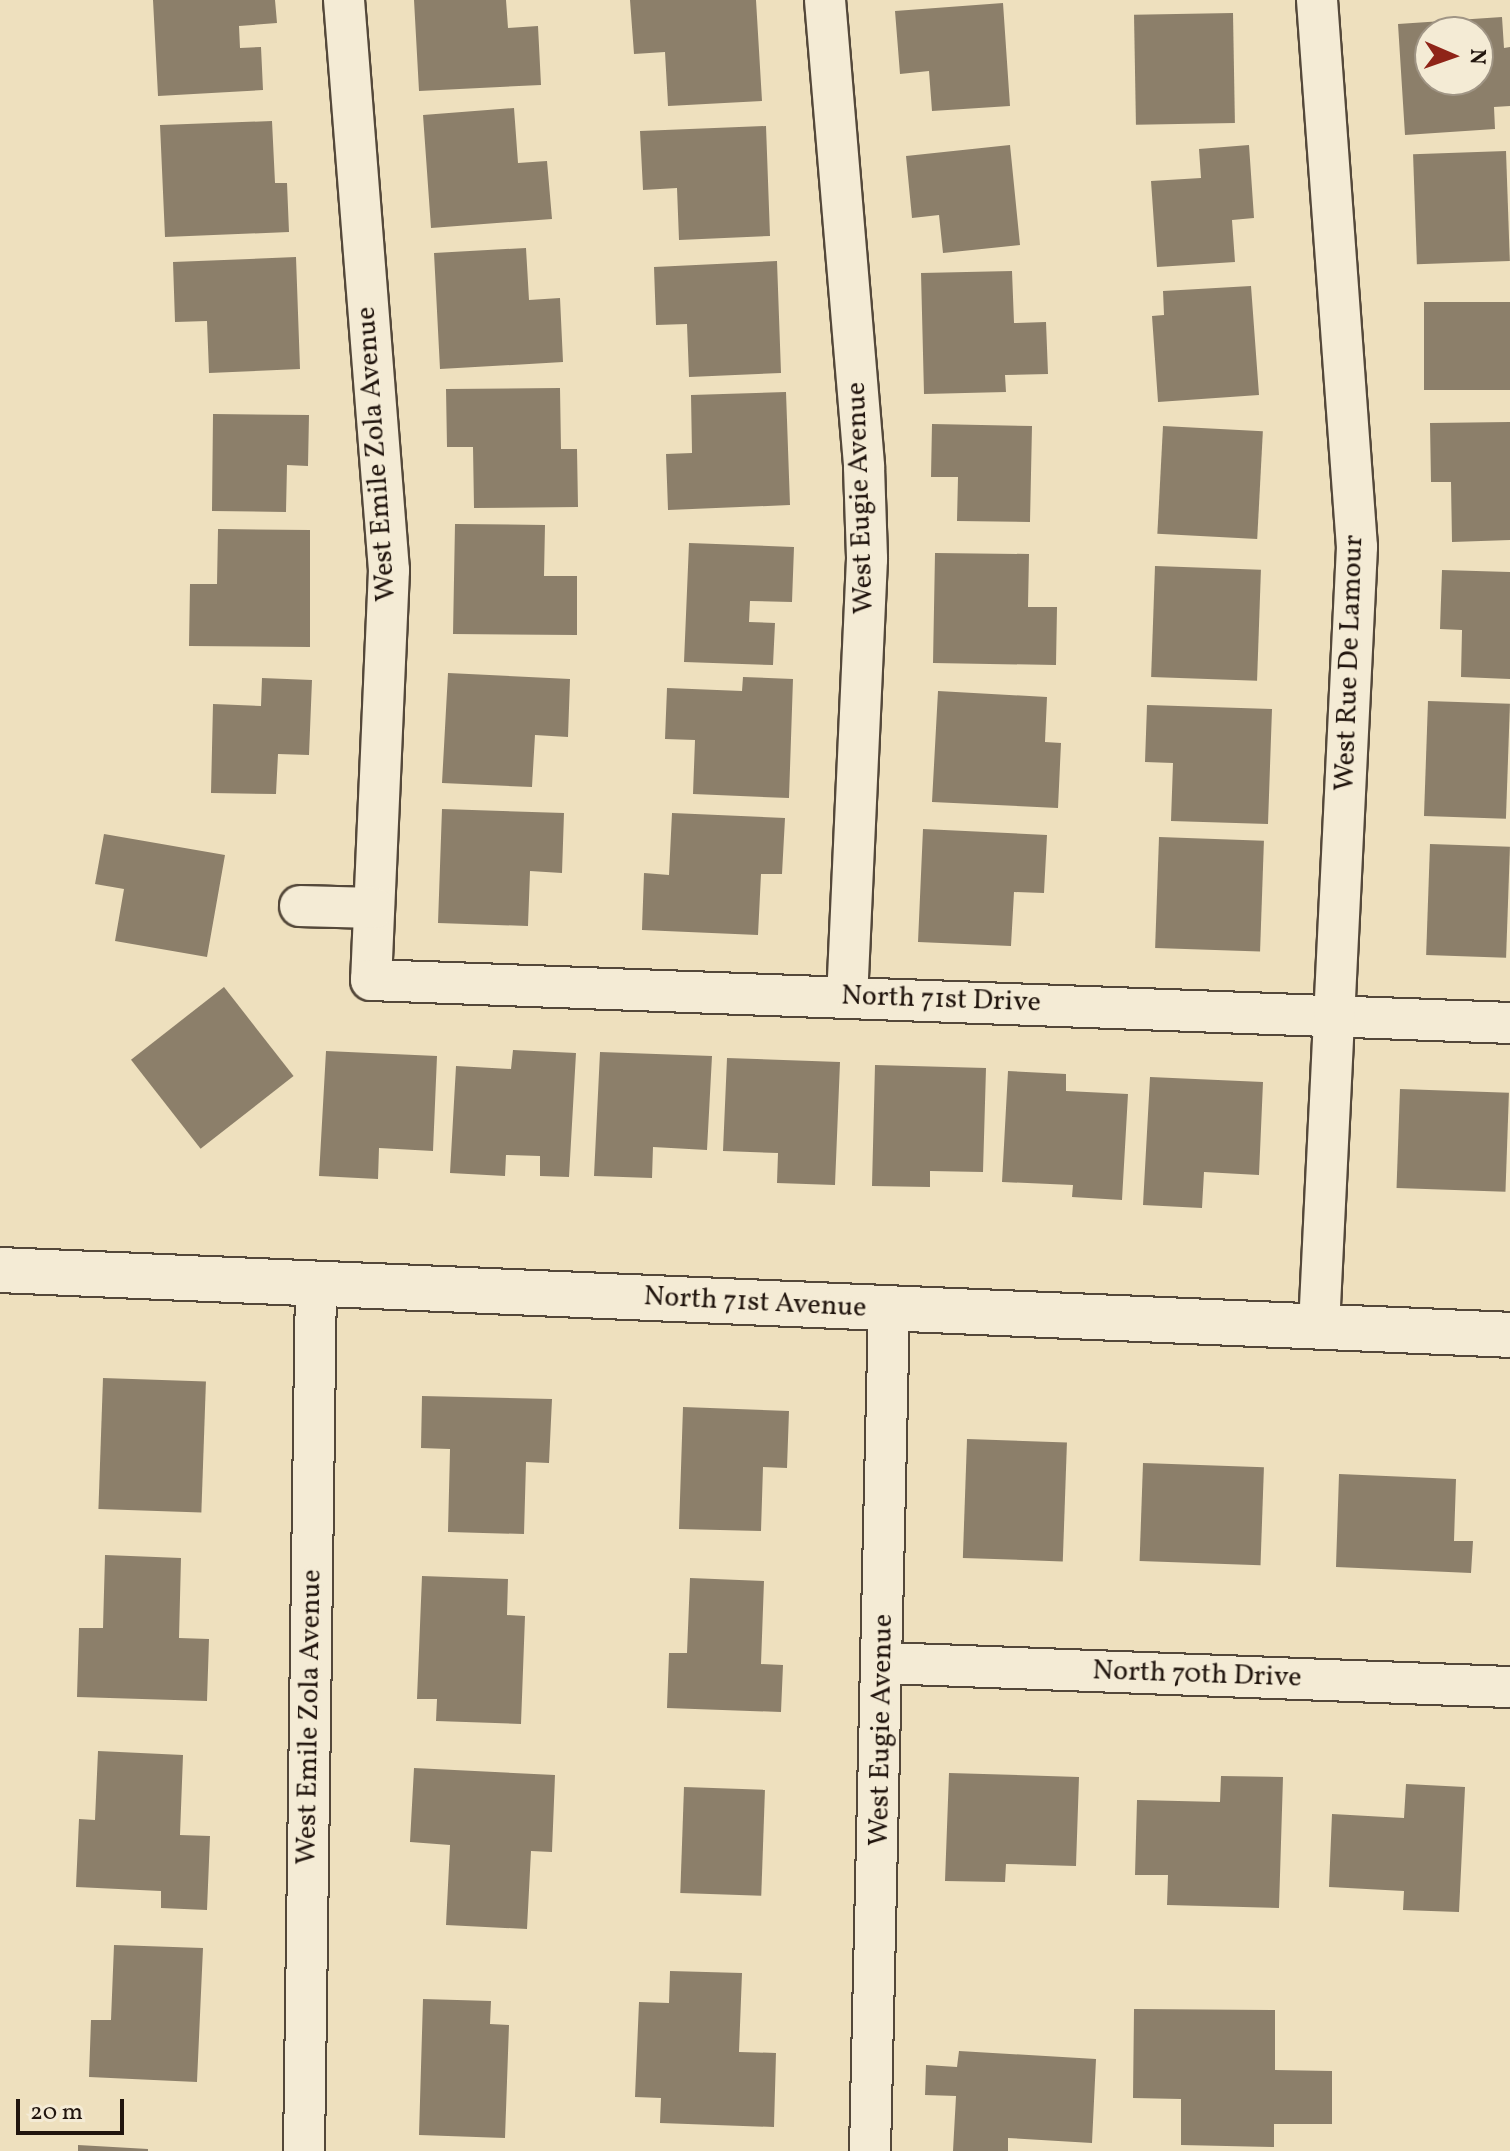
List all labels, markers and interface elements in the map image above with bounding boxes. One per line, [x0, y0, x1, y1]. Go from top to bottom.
north arrow [1414, 16, 1494, 96]
text: N [1461, 48, 1492, 65]
street label: West Emile Zola Avenue [350, 305, 404, 603]
street label: West Eugie Avenue [840, 381, 882, 615]
street label: West Rue De Lamour [1329, 534, 1371, 792]
street label: North 71st Drive [841, 980, 1041, 1020]
street label: North 71st Avenue [643, 1280, 867, 1326]
street label: West Emile Zola Avenue [291, 1569, 329, 1865]
street label: West Eugie Avenue [863, 1614, 901, 1846]
street label: North 70th Drive [1092, 1655, 1302, 1695]
scale bar [20, 2083, 128, 2133]
text: 20 m [30, 2096, 83, 2130]

